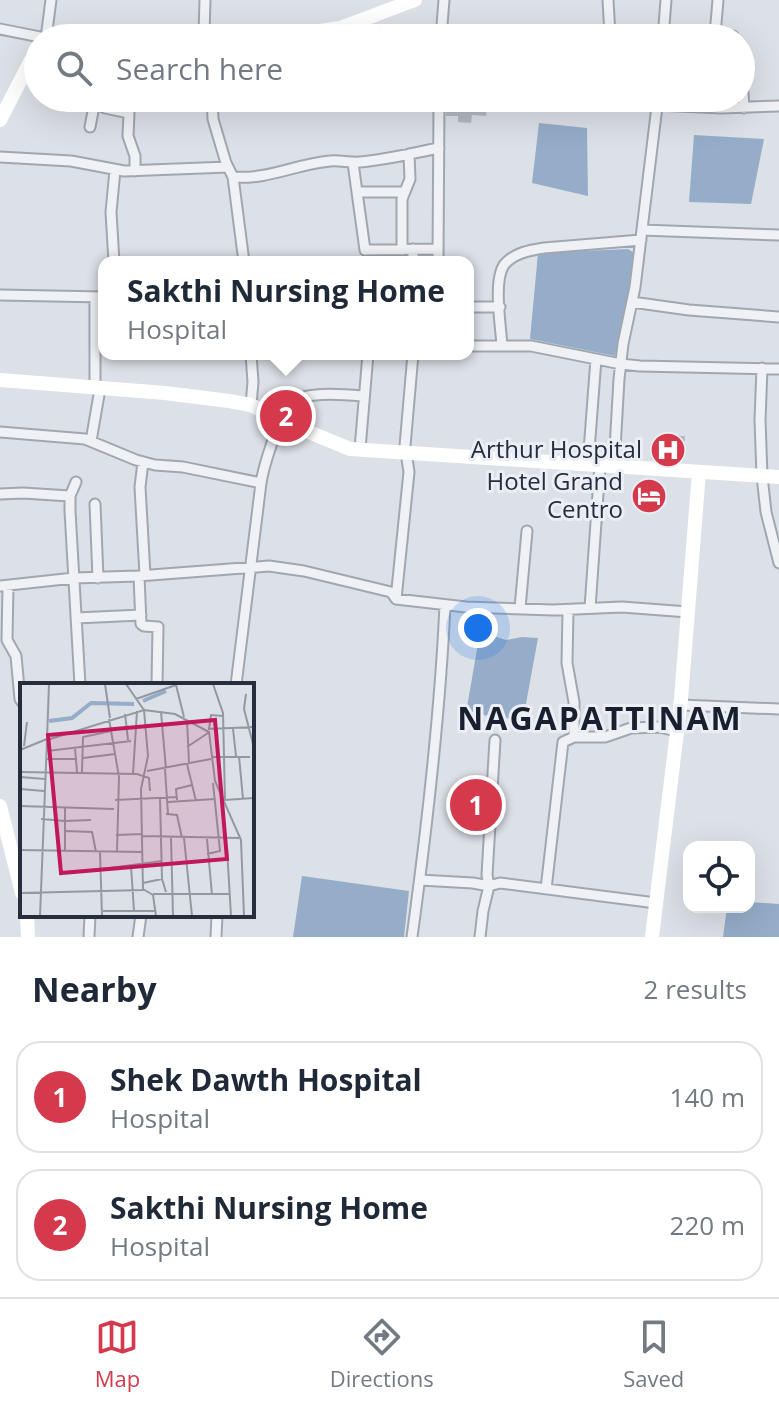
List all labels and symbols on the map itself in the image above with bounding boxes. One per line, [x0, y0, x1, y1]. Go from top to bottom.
pin: 2 [260, 386, 312, 446]
hospital icon: Arthur Hospital [649, 431, 687, 469]
place label: Arthur Hospital [471, 432, 642, 465]
place label: Hotel Grand Centro [487, 464, 623, 525]
hotel icon: Hotel Grand Centro [630, 477, 668, 515]
your location [458, 608, 498, 648]
inset map [20, 683, 254, 917]
district label: NAGAPATTINAM [457, 696, 743, 739]
pin: 1 [450, 775, 502, 835]

